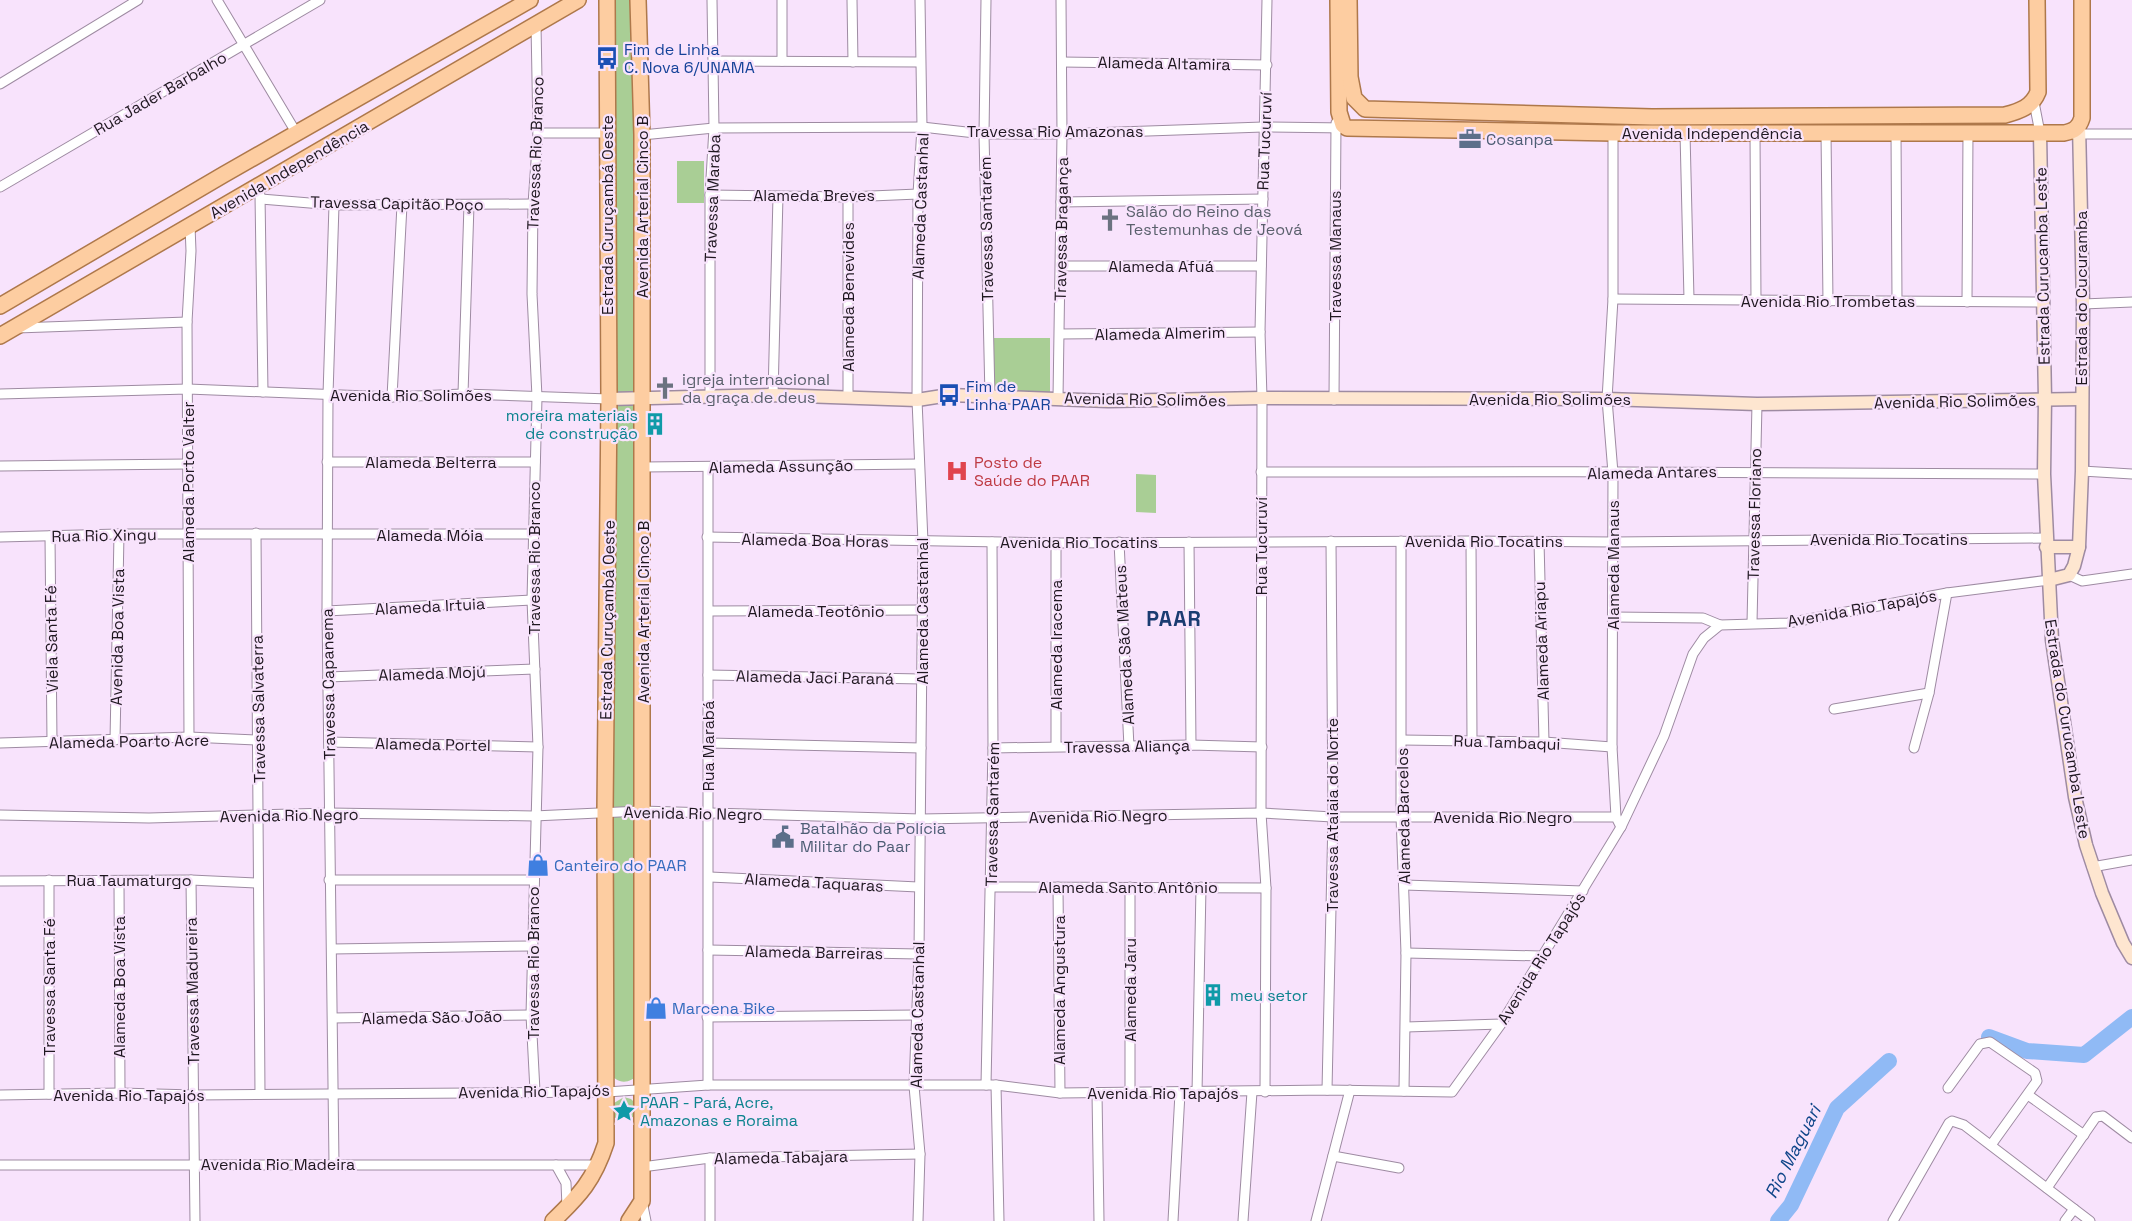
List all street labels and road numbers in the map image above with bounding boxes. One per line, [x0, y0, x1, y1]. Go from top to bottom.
street label: Rua Jader Barbalho [90, 47, 231, 140]
street label: Alameda Altamira [1097, 52, 1231, 75]
street label: Travessa Rio Branco [522, 76, 549, 230]
street label: Rua Tucuruví [1252, 91, 1277, 191]
street label: Avenida Independência [206, 115, 373, 224]
street label: Estrada Curuçambá Oeste [597, 115, 618, 315]
street label: Avenida Arterial Cinco B [632, 116, 653, 298]
street label: Travessa Rio Amazonas [967, 121, 1143, 142]
street label: Avenida Independência [1622, 123, 1802, 144]
street label: Alameda Castanhal [907, 132, 934, 280]
street label: Travessa Maraba [700, 134, 725, 262]
street label: Travessa Santarém [975, 156, 998, 302]
street label: Travessa Bragança [1050, 157, 1073, 301]
street label: Estrada Curucamba Leste [2030, 167, 2055, 365]
street label: Alameda Breves [753, 185, 875, 206]
street label: Travessa Capitão Poço [310, 191, 484, 216]
street label: Travessa Manaus [1325, 191, 1346, 321]
street label: Estrada do Cucuramba [2071, 211, 2092, 385]
street label: Alameda Benevides [838, 222, 859, 372]
street label: Alameda Afuá [1108, 256, 1214, 277]
street label: Avenida Rio Trombetas [1741, 291, 1915, 312]
street label: Alameda Almerim [1094, 322, 1226, 345]
street label: Avenida Rio Solimões [330, 385, 492, 406]
street label: Avenida Rio Solimões [1064, 388, 1226, 411]
street label: Avenida Rio Solimões [1469, 389, 1631, 410]
street label: Avenida Rio Solimões [1874, 390, 2036, 413]
street label: Alameda Porto Valter [178, 401, 199, 563]
street label: Travessa Floriano [1743, 448, 1766, 580]
street label: Alameda Belterra [365, 452, 497, 473]
street label: Alameda Assunção [708, 455, 854, 478]
street label: Alameda Antares [1587, 461, 1717, 484]
street label: Travessa Rio Branco [524, 481, 545, 635]
street label: Rua Tucuruví [1251, 497, 1272, 595]
street label: Alameda Manaus [1603, 500, 1624, 630]
street label: Estrada Curuçambá Oeste [595, 520, 620, 720]
street label: Avenida Arterial Cinco B [633, 521, 654, 703]
street label: Rua Rio Xingu [51, 524, 157, 547]
street label: Alameda Móia [377, 525, 483, 546]
street label: Alameda Boa Horas [741, 529, 889, 552]
street label: Avenida Rio Tocatins [1810, 529, 1968, 550]
street label: Avenida Rio Tocatins [1405, 531, 1563, 552]
street label: Avenida Rio Tocatins [1000, 532, 1158, 553]
street label: Alameda Castanhal [912, 538, 933, 684]
street label: Alameda São Mateus [1110, 564, 1139, 725]
street label: Avenida Boa Vista [106, 568, 129, 706]
street label: Alameda Iracema [1046, 580, 1067, 710]
street label: Alameda Ariapu [1529, 581, 1554, 701]
street label: Viela Santa Fé [40, 585, 63, 693]
street label: Avenida Rio Tapajós [1786, 585, 1939, 632]
street label: Alameda Irtuia [374, 593, 486, 620]
street label: Alameda Teotônio [747, 601, 885, 622]
street label: Travessa Capanema [317, 608, 340, 760]
street label: Estrada do Curucamba Leste [2040, 618, 2095, 840]
street label: Travessa Salvaterra [247, 635, 270, 783]
street label: Alameda Mojú [378, 661, 486, 686]
street label: Alameda Jaci Paraná [736, 666, 894, 689]
street label: Rua Marabá [698, 701, 719, 791]
street label: Travessa Ataiaia do Norte [1322, 718, 1343, 912]
street label: Alameda Poarto Acre [49, 730, 209, 753]
street label: Rua Tambaqui [1453, 730, 1561, 755]
street label: Alameda Portel [375, 733, 491, 756]
street label: Travessa Aliança [1064, 735, 1190, 758]
street label: Travessa Santarém [981, 741, 1004, 887]
street label: Alameda Barcelos [1392, 747, 1415, 885]
street label: Avenida Rio Negro [623, 802, 763, 825]
street label: Avenida Rio Negro [219, 804, 359, 827]
street label: Avenida Rio Negro [1028, 805, 1168, 828]
street label: Avenida Rio Negro [1434, 807, 1572, 828]
street label: Alameda Taquaras [744, 868, 884, 897]
street label: Rua Taumaturgo [66, 870, 192, 891]
street label: Alameda Santo Antônio [1038, 877, 1218, 898]
street label: Travessa Rio Branco [523, 886, 544, 1040]
street label: Avenida Rio Tapajós [1492, 888, 1590, 1028]
street label: Alameda Angustura [1049, 915, 1070, 1065]
street label: Alameda Boa Vista [109, 916, 130, 1058]
street label: Travessa Madureira [181, 917, 204, 1065]
street label: Travessa Santa Fé [39, 918, 60, 1056]
street label: Alameda Jaru [1120, 938, 1141, 1042]
street label: Alameda Barreiras [745, 941, 883, 964]
street label: Alameda Castanhal [906, 941, 929, 1089]
street label: Alameda São João [362, 1006, 503, 1029]
street label: Avenida Rio Tapajós [458, 1080, 610, 1103]
street label: Avenida Rio Tapajós [1087, 1083, 1239, 1104]
street label: Avenida Rio Tapajós [53, 1085, 205, 1106]
street label: Alameda Tabajara [714, 1146, 848, 1169]
street label: Avenida Rio Madeira [201, 1154, 355, 1175]

